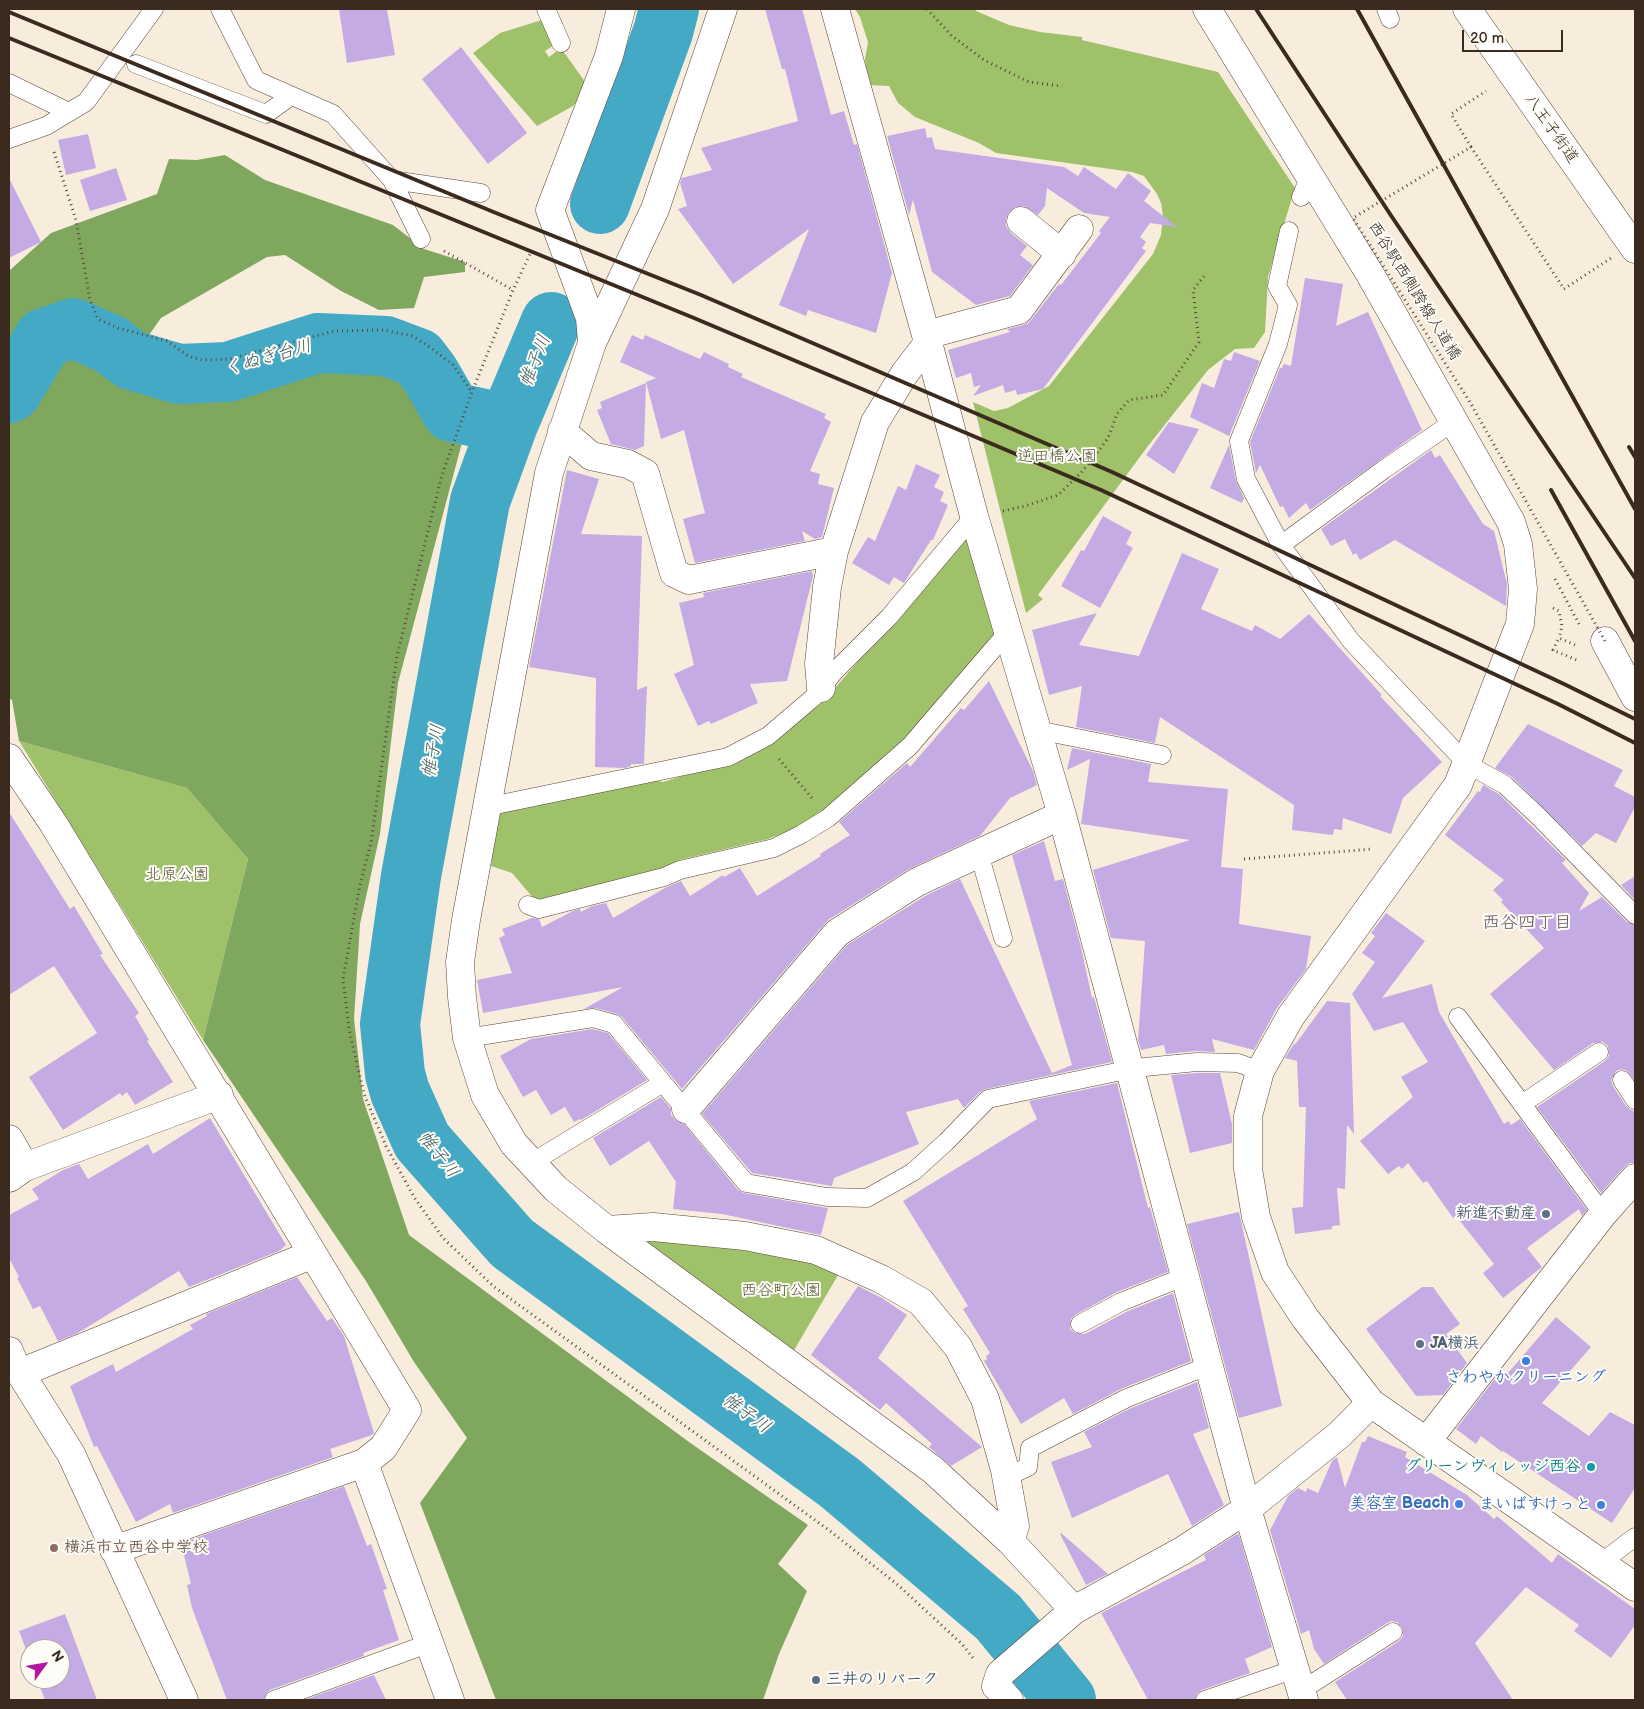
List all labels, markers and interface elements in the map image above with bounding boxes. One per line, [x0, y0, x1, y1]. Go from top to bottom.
scale bar [1464, 20, 1565, 52]
text: 20 m [1470, 29, 1504, 48]
street label: 八王子街道 [1520, 91, 1582, 167]
street label: 西谷駅西側跨線人道橋 [1363, 218, 1465, 364]
water label: 帷子川 [516, 332, 556, 390]
water label: くぬぎ台川 [222, 335, 314, 381]
park label: 逆田橋公園 [1017, 447, 1097, 467]
water label: 帷子川 [419, 723, 449, 779]
park label: 北原公園 [145, 865, 209, 885]
district label: 西谷四丁目 [1482, 912, 1572, 934]
water label: 帷子川 [413, 1127, 463, 1183]
place label: 新進不動産 [1456, 1204, 1536, 1224]
marker: 新進不動産 [1540, 1208, 1552, 1220]
park label: 西谷町公園 [741, 1281, 821, 1301]
place label: JA横浜 [1430, 1334, 1479, 1354]
marker: JA横浜 [1414, 1338, 1426, 1350]
marker: さわやかクリーニング [1520, 1355, 1532, 1367]
place label: さわやかクリーニング [1446, 1368, 1606, 1388]
water label: 帷子川 [718, 1389, 774, 1439]
place label: グリーンヴィレッジ西谷 [1405, 1457, 1581, 1477]
marker: グリーンヴィレッジ西谷 [1585, 1461, 1597, 1473]
place label: 美容室 Beach [1350, 1494, 1449, 1514]
place label: まいばすけっと [1479, 1495, 1591, 1515]
marker: 美容室 Beach [1453, 1498, 1465, 1510]
marker: まいばすけっと [1595, 1499, 1607, 1511]
place label: 横浜市立西谷中学校 [64, 1538, 208, 1558]
marker: 横浜市立西谷中学校 [48, 1542, 60, 1554]
north arrow [20, 1639, 70, 1689]
text: N [47, 1647, 67, 1665]
place label: 三井のリパーク [826, 1670, 938, 1690]
marker: 三井のリパーク [810, 1674, 822, 1686]

